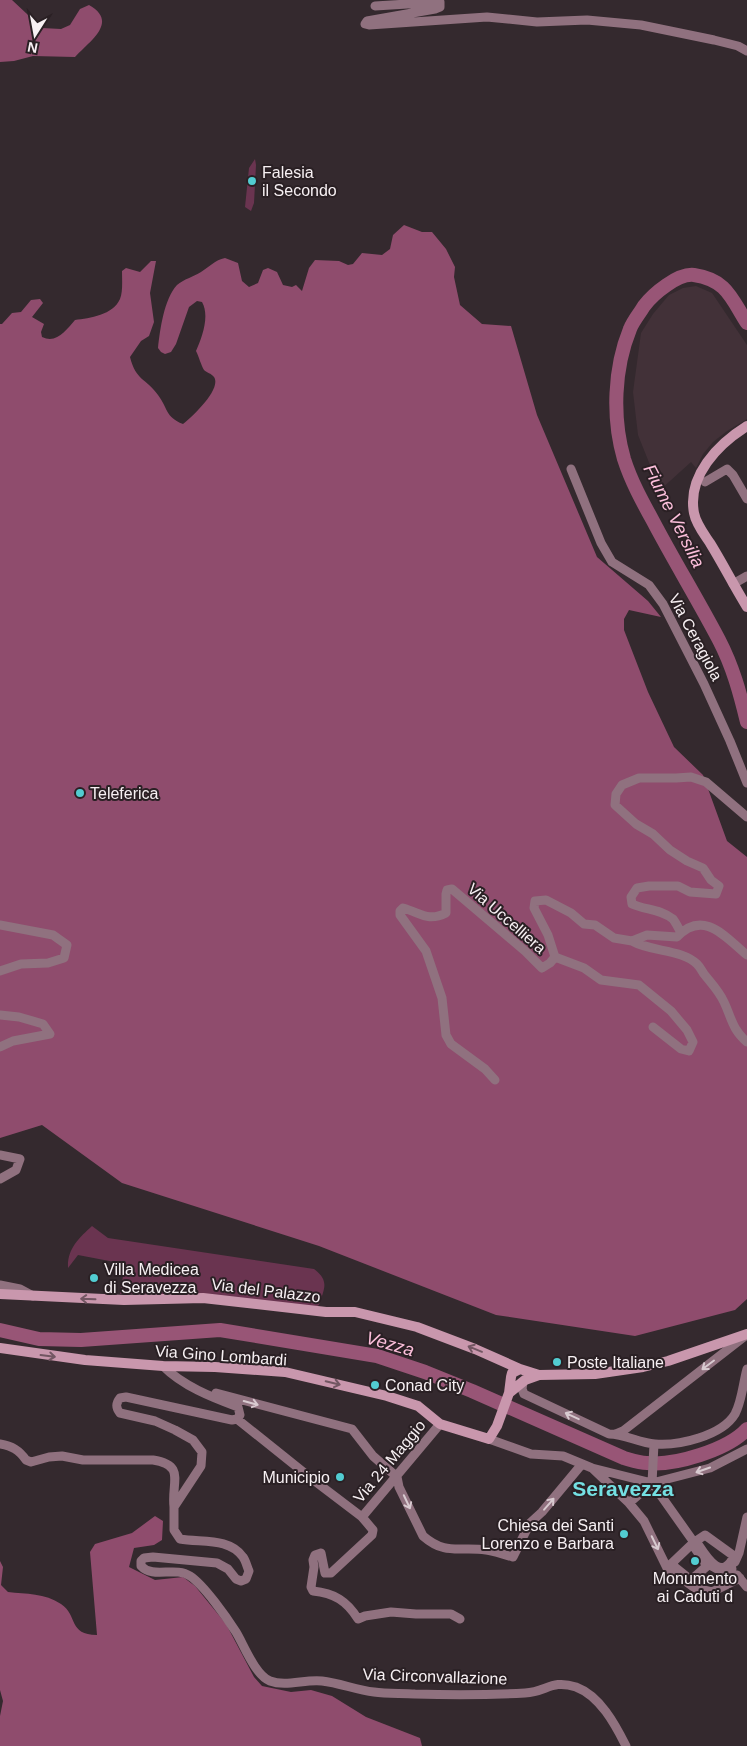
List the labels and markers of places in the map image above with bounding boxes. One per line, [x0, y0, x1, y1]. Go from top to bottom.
place label: Falesia il Secondo [262, 164, 337, 199]
marker: Falesia il Secondo [246, 175, 258, 187]
place label: Teleferica [90, 785, 159, 802]
marker: Teleferica [74, 787, 86, 799]
place label: Villa Medicea di Seravezza [104, 1261, 199, 1296]
marker: Villa Medicea di Seravezza [88, 1272, 100, 1284]
place label: Poste Italiane [567, 1354, 664, 1371]
marker: Poste Italiane [551, 1356, 563, 1368]
place label: Conad City [385, 1377, 464, 1394]
marker: Conad City [369, 1379, 381, 1391]
place label: Municipio [262, 1469, 330, 1486]
marker: Municipio [334, 1471, 346, 1483]
place label: Chiesa dei Santi Lorenzo e Barbara [481, 1517, 614, 1552]
marker: Chiesa dei Santi Lorenzo e Barbara [618, 1528, 630, 1540]
marker: Monumento ai Caduti d [689, 1555, 701, 1567]
place label: Monumento ai Caduti d [653, 1570, 737, 1605]

